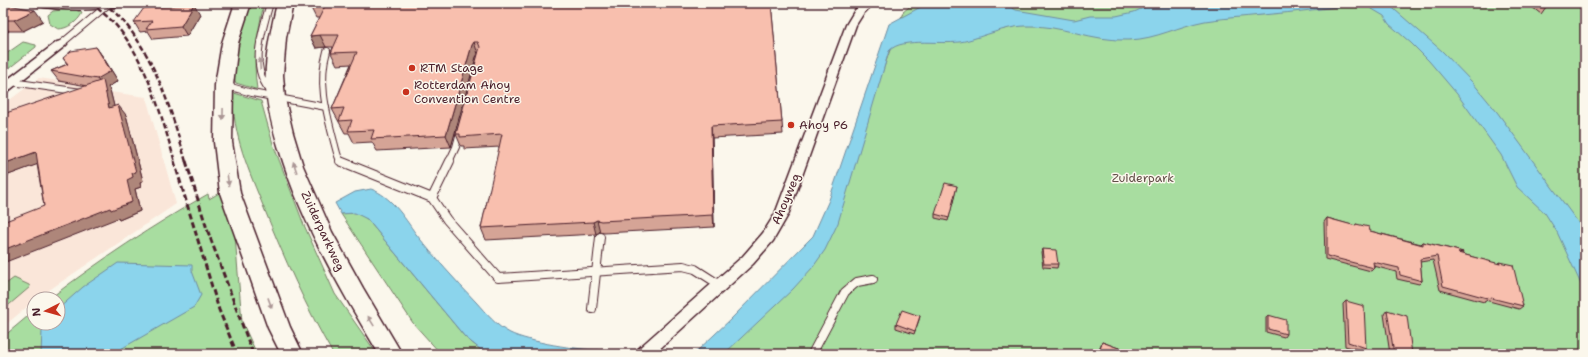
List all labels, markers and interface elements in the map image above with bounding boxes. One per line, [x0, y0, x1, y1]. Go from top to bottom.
one-way arrow [256, 58, 263, 70]
place label: RTM Stage [420, 60, 484, 76]
marker: RTM Stage [407, 63, 417, 73]
place label: Rotterdam Ahoy Convention Centre [414, 77, 521, 107]
marker: Rotterdam Ahoy Convention Centre [401, 87, 411, 97]
one-way arrow [220, 108, 226, 121]
place label: Ahoy P6 [799, 117, 848, 133]
marker: Ahoy P6 [786, 120, 796, 130]
one-way arrow [292, 160, 298, 172]
park label: Zuiderpark [1112, 170, 1174, 186]
street label: Ahoyweg [768, 171, 804, 227]
one-way arrow [225, 174, 231, 186]
street label: Zuiderparkweg [297, 188, 349, 274]
north arrow [26, 291, 66, 331]
one-way arrow [267, 298, 273, 310]
text: N [29, 307, 44, 317]
one-way arrow [367, 315, 374, 327]

